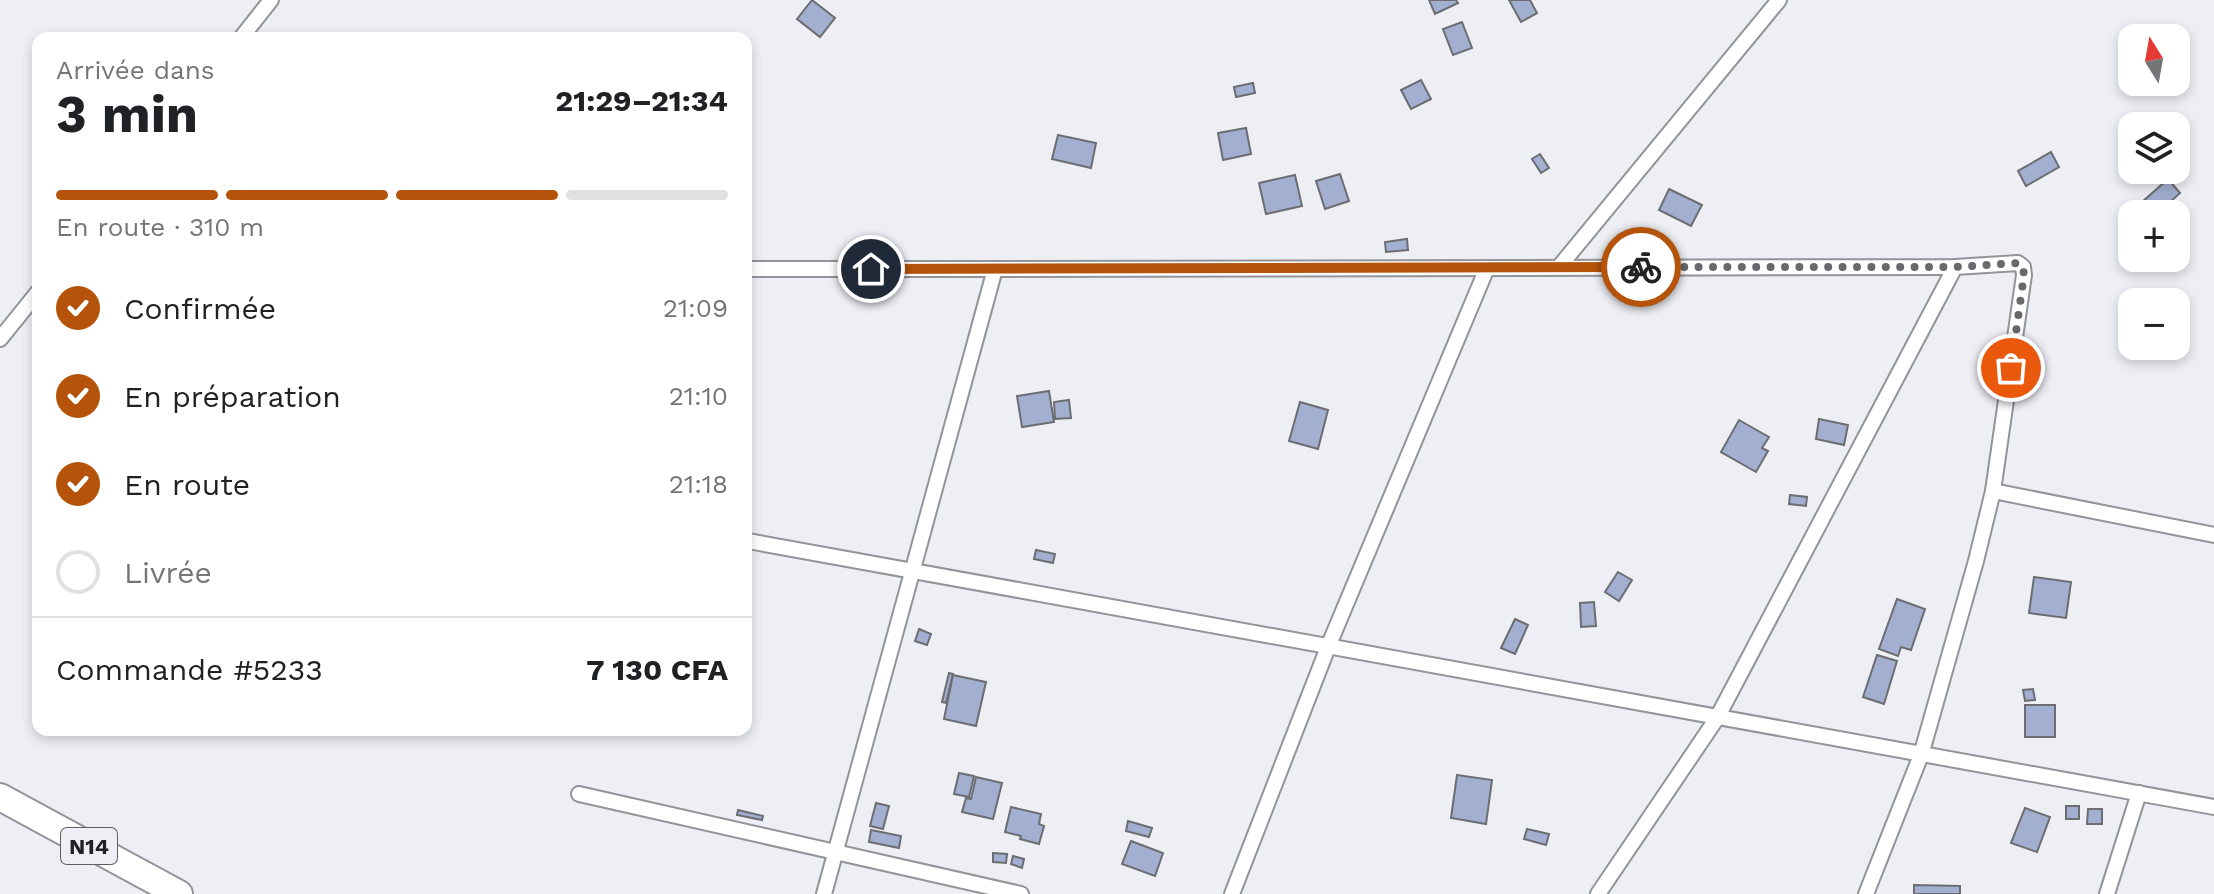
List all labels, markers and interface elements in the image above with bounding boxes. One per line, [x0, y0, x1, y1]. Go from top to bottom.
north arrow [2118, 24, 2190, 96]
map controls [2118, 24, 2190, 360]
text: Arrivée dans [56, 55, 215, 85]
text: 21:29–21:34 [555, 83, 728, 118]
text: 3 min [56, 84, 198, 145]
button: layers [2118, 112, 2190, 184]
button: + [2118, 200, 2190, 272]
text: En route · 310 m [56, 212, 264, 242]
courier [1601, 227, 1681, 307]
pin [837, 235, 905, 303]
icon: bike [1619, 245, 1663, 289]
icon: home [849, 247, 893, 291]
icon: check [56, 286, 100, 330]
button: − [2118, 288, 2190, 360]
text: Confirmée [124, 291, 276, 326]
text: 21:09 [663, 293, 728, 323]
pin [1977, 334, 2045, 402]
icon: bag [1989, 346, 2033, 390]
icon: check [56, 374, 100, 418]
text: En préparation [124, 379, 341, 414]
text: 21:10 [669, 381, 728, 411]
icon: check [56, 462, 100, 506]
text: En route [124, 467, 250, 502]
text: 21:18 [669, 469, 728, 499]
text: Livrée [124, 555, 212, 590]
text: Commande #5233 [56, 652, 323, 687]
text: 7 130 CFA [586, 652, 728, 687]
road number: N14 [61, 828, 117, 864]

